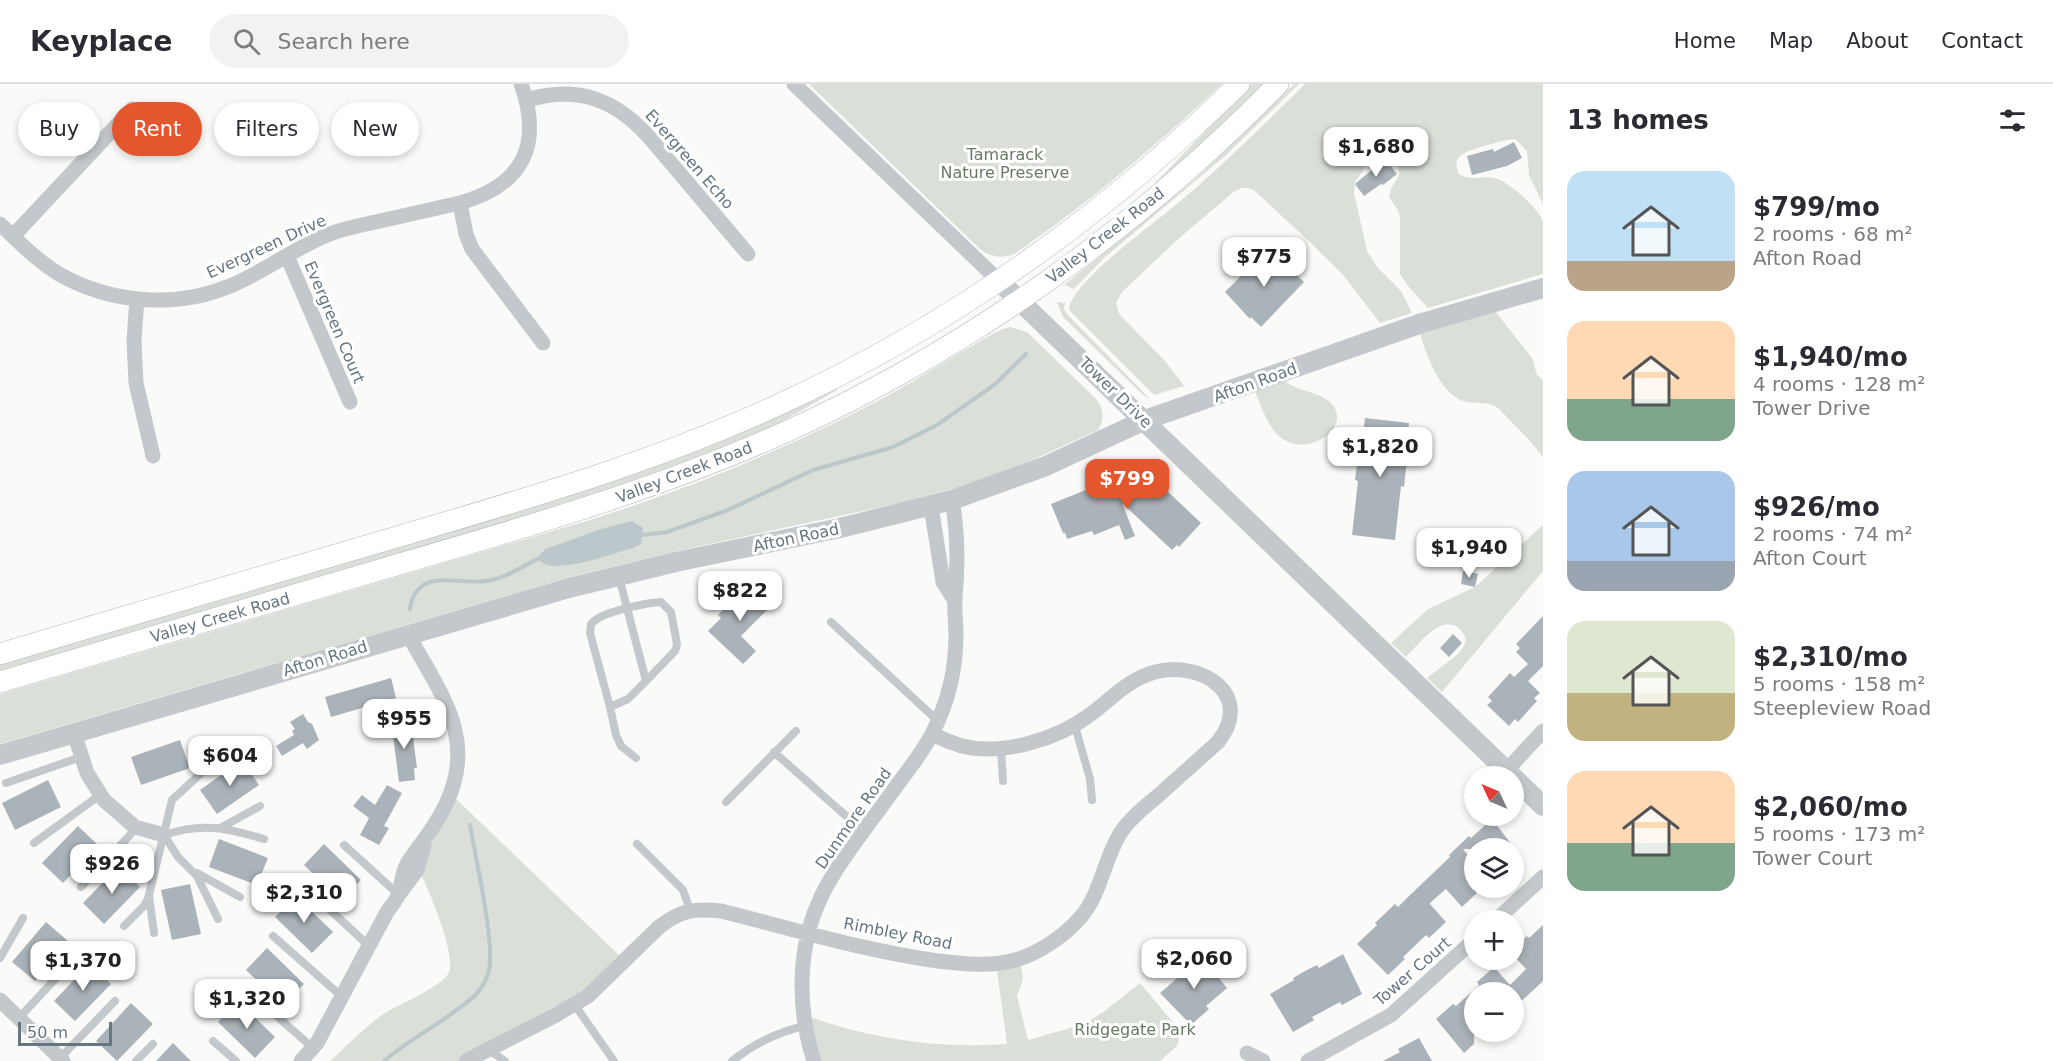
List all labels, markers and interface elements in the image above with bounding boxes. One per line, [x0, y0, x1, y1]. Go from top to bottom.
search box [209, 14, 629, 68]
text: Keyplace [30, 25, 173, 58]
icon: search [230, 25, 263, 58]
text: Search here [278, 29, 410, 54]
text: Home [1674, 29, 1736, 53]
text: Map [1769, 29, 1813, 53]
text: About [1846, 29, 1908, 53]
text: Contact [1941, 29, 2023, 53]
chip: Buy [18, 102, 100, 156]
chip: Rent [112, 102, 202, 156]
chip: Filters [214, 102, 319, 156]
chip: New [331, 102, 419, 156]
icon: filters [1996, 104, 2029, 137]
text: 13 homes [1567, 105, 1709, 135]
street label: Evergreen Echo [641, 106, 738, 213]
pin: $1,680 [1327, 127, 1425, 178]
text: $1,680 [1337, 134, 1415, 158]
park label: Tamarack Nature Preserve [941, 145, 1069, 182]
street label: Valley Creek Road [1043, 183, 1168, 287]
text: $799/mo [1753, 192, 1880, 222]
icon: home [1615, 195, 1687, 267]
street label: Evergreen Drive [203, 210, 329, 282]
text: 2 rooms · 68 m² [1753, 222, 1913, 246]
pin: $775 [1228, 237, 1300, 288]
text: $775 [1236, 244, 1292, 268]
text: Afton Road [1753, 246, 1862, 270]
street label: Evergreen Court [300, 258, 369, 386]
text: $1,940/mo [1753, 342, 1908, 372]
icon: home [1615, 345, 1687, 417]
street label: Tower Drive [1074, 352, 1156, 432]
street label: Afton Road [1211, 359, 1299, 406]
text: 4 rooms · 128 m² [1753, 372, 1925, 396]
text: Tower Drive [1753, 396, 1871, 420]
pin: $1,820 [1331, 427, 1429, 478]
text: $1,820 [1341, 434, 1419, 458]
street label: Valley Creek Road [613, 438, 755, 507]
pin: $799 [1091, 459, 1163, 510]
text: $799 [1099, 466, 1155, 490]
text: $926/mo [1753, 492, 1880, 522]
icon: home [1615, 495, 1687, 567]
street label: Afton Road [751, 519, 841, 556]
text: 2 rooms · 74 m² [1753, 522, 1913, 546]
pin: $1,940 [1420, 528, 1518, 579]
text: $1,940 [1430, 535, 1508, 559]
text: Afton Court [1753, 546, 1867, 570]
pin: $822 [704, 571, 776, 622]
text: $822 [712, 578, 768, 602]
street label: Valley Creek Road [148, 588, 292, 647]
street label: Afton Road [281, 637, 370, 680]
text: $2,310/mo [1753, 642, 1908, 672]
icon: home [1615, 645, 1687, 717]
text: 5 rooms · 158 m² [1753, 672, 1925, 696]
text: Steepleview Road [1753, 696, 1931, 720]
pin: $955 [368, 699, 440, 750]
text: $955 [376, 706, 432, 730]
pin: $604 [194, 736, 266, 787]
text: $604 [202, 743, 258, 767]
street label: Dunmore Road [811, 764, 895, 873]
north arrow [1464, 766, 1524, 826]
map controls [1464, 766, 1524, 1042]
text: $2,060/mo [1753, 792, 1908, 822]
icon: home [1615, 795, 1687, 867]
text: 5 rooms · 173 m² [1753, 822, 1925, 846]
button: layers [1464, 838, 1524, 898]
pin: $926 [76, 844, 148, 895]
text: Tower Court [1753, 846, 1872, 870]
text: $926 [84, 851, 140, 875]
pin: $2,310 [255, 873, 353, 924]
text: $2,310 [265, 880, 343, 904]
button: + [1464, 910, 1524, 970]
street label: Rimbley Road [842, 914, 954, 953]
street label: Tower Court [1369, 933, 1455, 1010]
pin: $2,060 [1145, 939, 1243, 990]
pin: $1,370 [34, 941, 132, 992]
text: $2,060 [1155, 946, 1233, 970]
text: $1,370 [44, 948, 122, 972]
pin: $1,320 [198, 979, 296, 1030]
button: − [1464, 982, 1524, 1042]
text: $1,320 [208, 986, 286, 1010]
scale bar [18, 1019, 112, 1046]
park label: Ridgegate Park [1074, 1020, 1196, 1039]
text: 50 m [27, 1023, 68, 1042]

